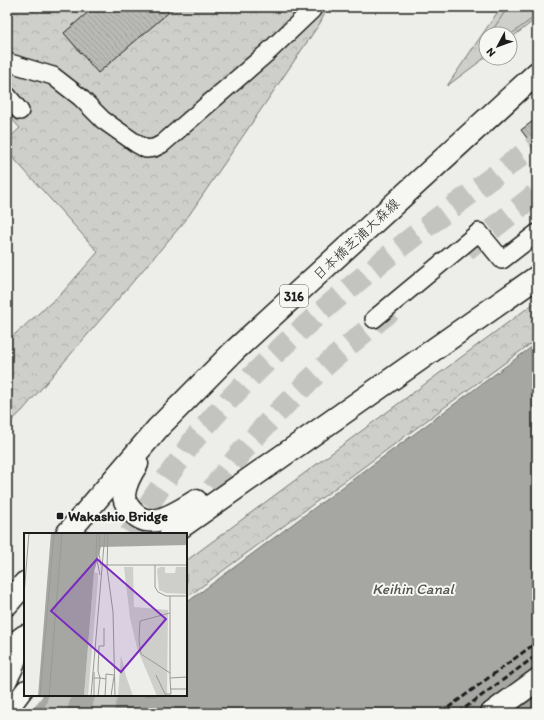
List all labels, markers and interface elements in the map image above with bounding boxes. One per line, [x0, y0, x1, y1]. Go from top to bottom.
north arrow [478, 26, 518, 66]
text: N [483, 45, 498, 59]
street label: 日本橋芝浦大森線 [310, 195, 403, 284]
road number: 316 [280, 285, 308, 307]
place label: Wakashio Bridge [68, 508, 168, 525]
marker: Wakashio Bridge [55, 511, 65, 521]
inset map [24, 533, 187, 696]
water label: Keihin Canal [372, 580, 455, 598]

